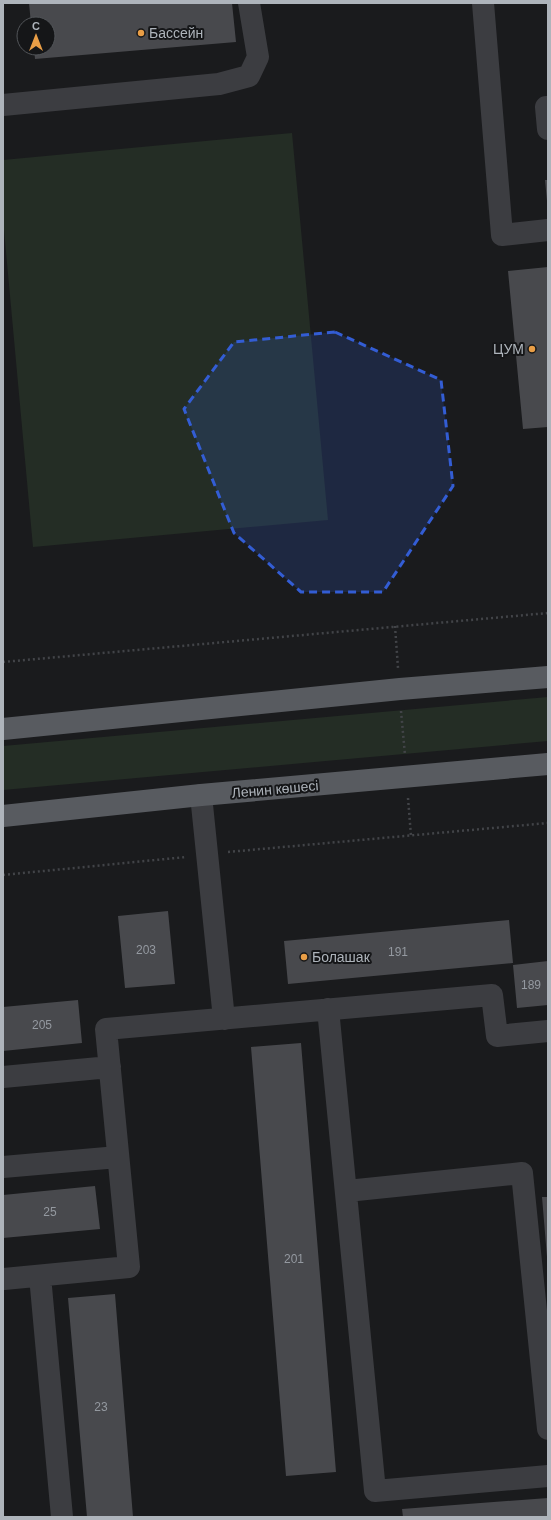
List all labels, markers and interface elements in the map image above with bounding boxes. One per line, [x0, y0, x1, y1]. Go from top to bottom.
north arrow [16, 16, 56, 56]
text: С [32, 20, 40, 32]
place label: Бассейн [149, 25, 203, 41]
marker: Бассейн [136, 28, 146, 38]
place label: ЦУМ [493, 341, 524, 357]
marker: ЦУМ [527, 344, 537, 354]
street label: Ленин көшесі [231, 777, 319, 801]
house number: 203 [136, 943, 156, 957]
house number: 191 [388, 945, 408, 959]
place label: Болашак [312, 949, 371, 965]
marker: Болашак [299, 952, 309, 962]
house number: 189 [521, 978, 541, 992]
house number: 205 [32, 1018, 52, 1032]
house number: 25 [43, 1205, 57, 1219]
house number: 201 [284, 1252, 304, 1266]
house number: 23 [94, 1400, 108, 1414]

